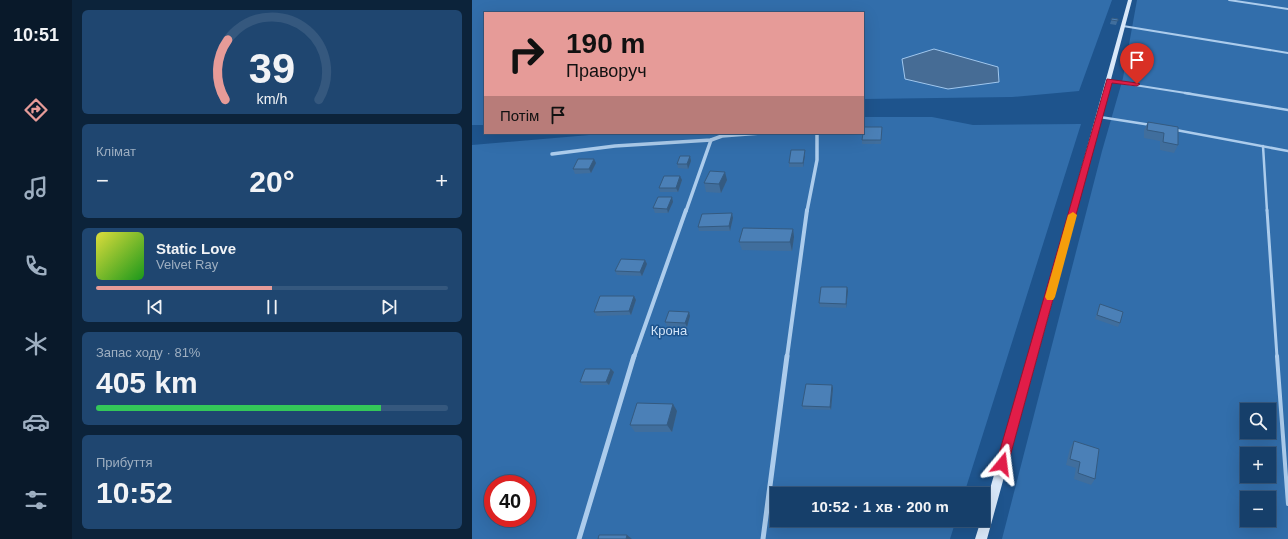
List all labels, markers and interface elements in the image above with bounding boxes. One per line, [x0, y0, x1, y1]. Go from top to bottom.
text: 10:51 [13, 25, 59, 45]
icon: right [500, 28, 552, 80]
text: 190 m [566, 28, 645, 59]
pin [1120, 43, 1154, 84]
text: 39 [249, 45, 295, 92]
icon: arrive [1126, 49, 1148, 71]
text: Праворуч [566, 61, 647, 81]
text: km/h [257, 91, 288, 107]
icon: directions [22, 96, 50, 124]
icon: arrive [547, 104, 569, 126]
text: Потім [500, 107, 539, 124]
text: Клімат [96, 144, 136, 159]
text: 20° [249, 165, 295, 198]
text: − [96, 168, 109, 193]
text: + [435, 168, 448, 193]
icon: music [22, 174, 50, 202]
text: Static Love [156, 240, 236, 257]
icon: phone [22, 252, 50, 280]
text: Velvet Ray [156, 257, 218, 272]
icon: previous [144, 296, 166, 318]
icon: pause [261, 296, 283, 318]
icon: next [378, 296, 400, 318]
park label: Крона [651, 323, 688, 338]
icon: climate [22, 330, 50, 358]
text: Запас ходу · 81% [96, 345, 200, 360]
text: 405 km [96, 366, 198, 399]
map controls [1240, 403, 1276, 527]
button: search [1240, 403, 1276, 439]
icon: car [22, 408, 50, 436]
position arrow [981, 443, 1023, 485]
button: + [1240, 447, 1276, 483]
text: Прибуття [96, 455, 152, 470]
speed limit sign: 40 [484, 475, 536, 527]
text: 10:52 [96, 476, 173, 509]
icon: filters [22, 486, 50, 514]
button: − [1240, 491, 1276, 527]
text: 10:52 · 1 хв · 200 m [811, 498, 949, 515]

